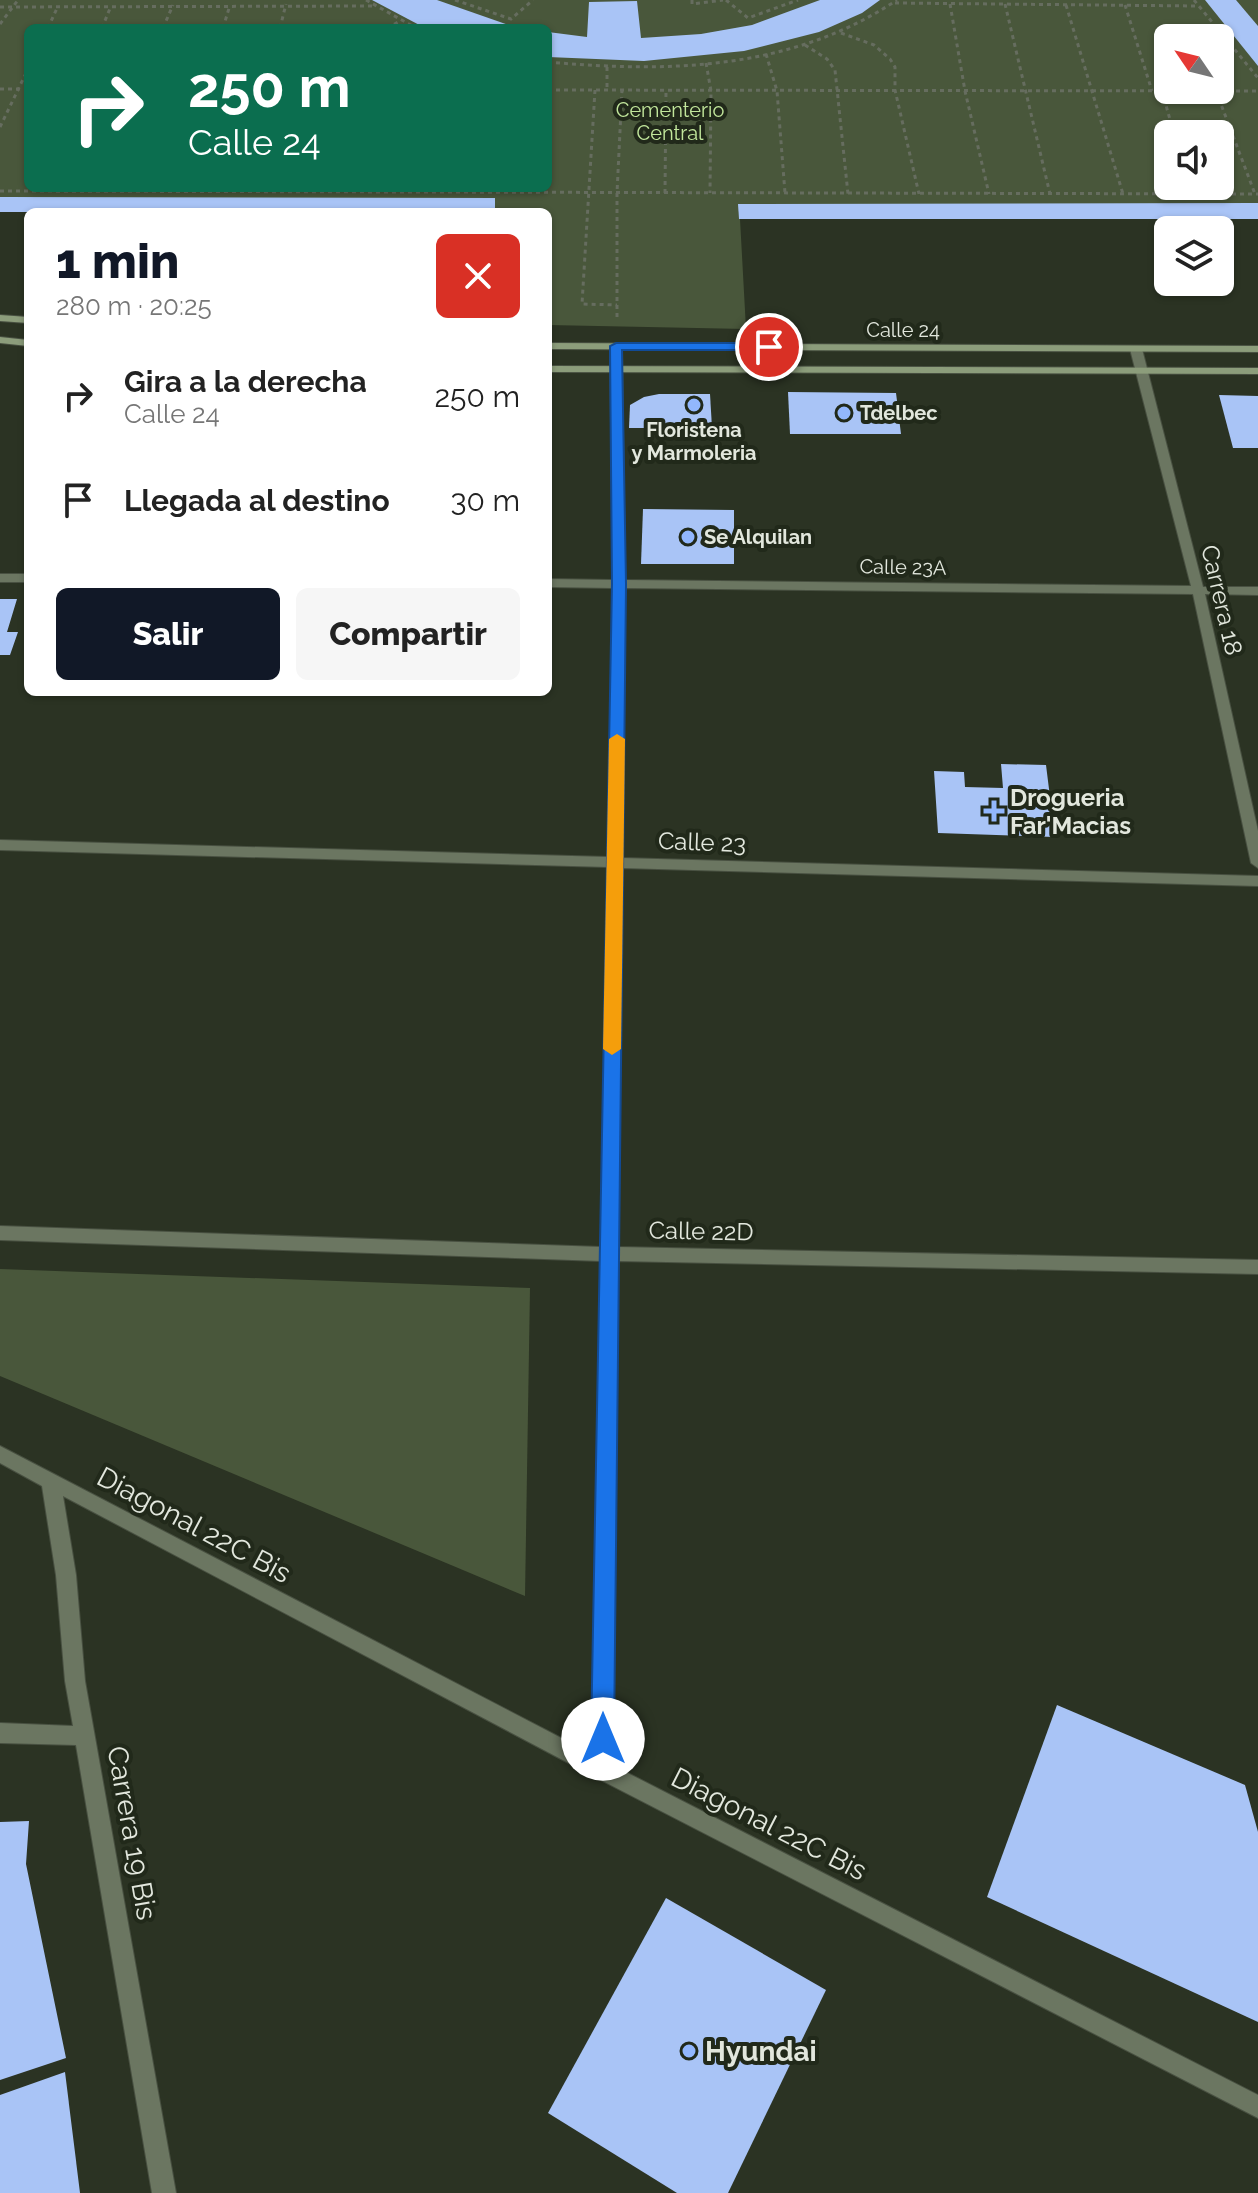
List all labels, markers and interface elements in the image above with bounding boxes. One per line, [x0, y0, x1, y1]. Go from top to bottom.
north arrow [1154, 24, 1234, 104]
map controls [1154, 24, 1234, 296]
text: 250 m [188, 54, 351, 120]
icon: right [56, 56, 160, 160]
park label: Cementerio Central [616, 98, 724, 145]
button: sound [1154, 120, 1234, 200]
text: Calle 24 [188, 121, 321, 163]
button: layers [1154, 216, 1234, 296]
text: 1 min [56, 233, 179, 289]
button: close [436, 234, 520, 318]
text: 280 m · 20:25 [56, 291, 212, 321]
pin [735, 313, 803, 381]
street label: Calle 24 [866, 318, 940, 342]
icon: arrive [747, 325, 791, 369]
text: Gira a la derecha [124, 364, 367, 399]
icon: right [56, 374, 100, 418]
text: 250 m [434, 379, 520, 414]
marker: Floristena y Marmoleria [685, 396, 703, 414]
text: Calle 24 [124, 399, 220, 429]
place label: Tdelbec [860, 401, 938, 425]
marker: Tdelbec [835, 404, 853, 422]
place label: Floristena y Marmoleria [631, 418, 757, 465]
icon: arrive [56, 478, 100, 522]
text: Llegada al destino [124, 483, 390, 518]
text: 30 m [450, 483, 520, 518]
place label: Se Alquilan [704, 525, 812, 549]
marker: Se Alquilan [679, 528, 697, 546]
street label: Carrera 18 [1195, 542, 1249, 658]
street label: Calle 23A [859, 554, 947, 580]
button: Salir [56, 588, 280, 680]
button: Compartir [296, 588, 520, 680]
place label: Drogueria Far'Macias [1010, 783, 1131, 840]
marker: Drogueria Far'Macias [985, 802, 1003, 820]
street label: Calle 23 [657, 826, 747, 858]
street label: Calle 22D [648, 1216, 754, 1246]
street label: Diagonal 22C Bis [91, 1460, 297, 1590]
position arrow [561, 1697, 645, 1781]
street label: Carrera 19 Bis [100, 1743, 164, 1923]
street label: Diagonal 22C Bis [666, 1761, 872, 1887]
place label: Hyundai [705, 2035, 817, 2068]
marker: Hyundai [680, 2042, 698, 2060]

